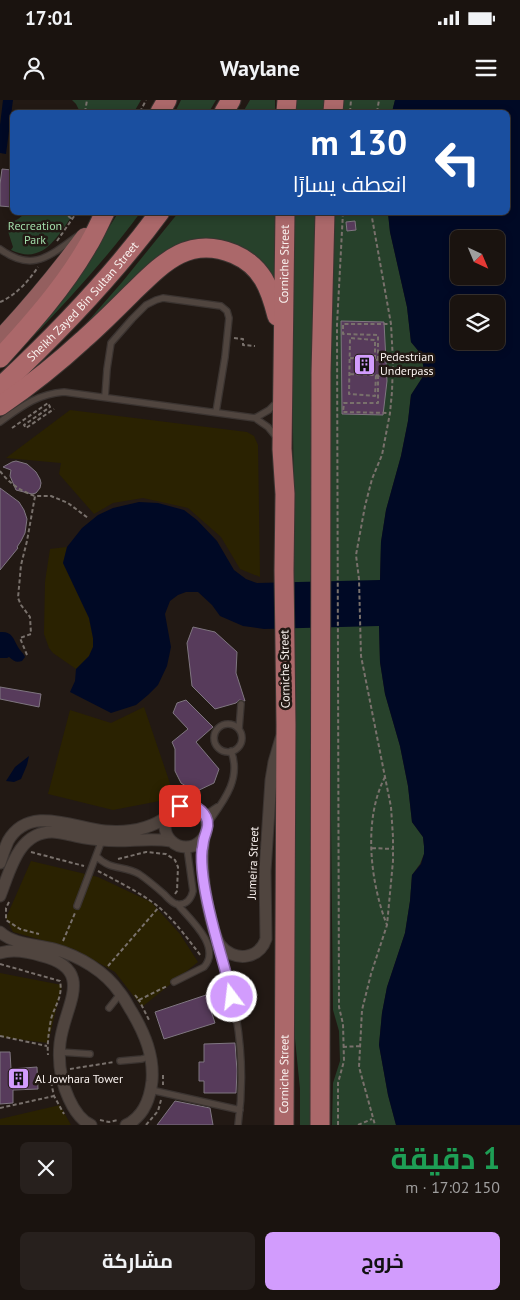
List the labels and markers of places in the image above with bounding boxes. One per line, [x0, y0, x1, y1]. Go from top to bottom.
place label: Pedestrian Underpass [380, 349, 434, 378]
building icon: Pedestrian Underpass [352, 352, 376, 376]
pin [159, 785, 201, 827]
building icon: Al Jowhara Tower [7, 1067, 31, 1091]
place label: Al Jowhara Tower [35, 1071, 123, 1086]

